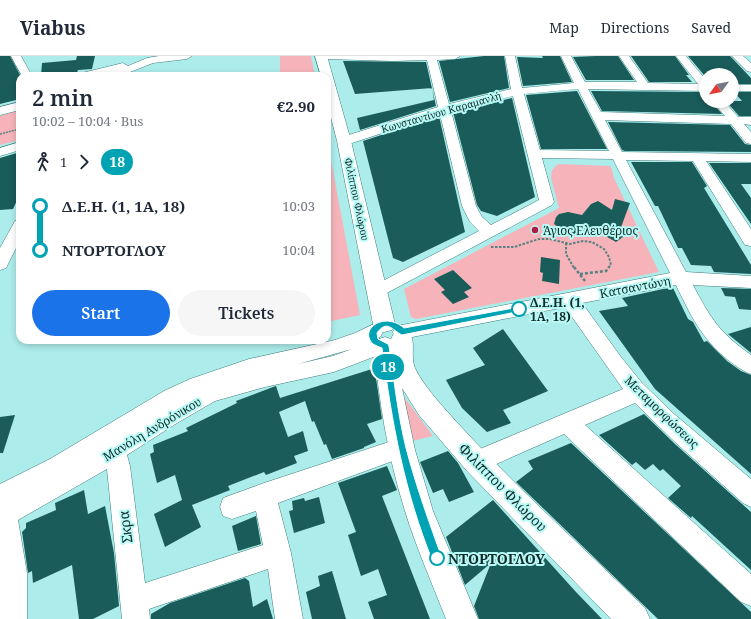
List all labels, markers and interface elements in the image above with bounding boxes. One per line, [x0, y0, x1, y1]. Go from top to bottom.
text: Viabus [20, 15, 86, 41]
text: Map [549, 18, 579, 37]
text: Directions [601, 18, 669, 37]
text: Saved [691, 18, 731, 37]
north arrow [699, 68, 739, 108]
map controls [699, 68, 739, 108]
text: 2 min [32, 82, 93, 112]
street label: Κωνσταντίνου Καραμανλή [379, 88, 503, 136]
text: €2.90 [277, 96, 315, 116]
text: 10:02 – 10:04 · Bus [32, 112, 143, 130]
icon: walk [32, 151, 54, 173]
icon: forward [73, 151, 95, 173]
text: 18 [109, 152, 125, 171]
text: 1 [60, 153, 67, 171]
street label: Φιλίππου Φλώρου [341, 156, 373, 242]
text: Δ.Ε.Η. (1, 1Α, 18) [62, 196, 185, 216]
text: 10:03 [282, 197, 315, 215]
place label: Άγιος Ελευθέριος [543, 222, 638, 239]
marker: Άγιος Ελευθέριος [530, 225, 540, 235]
text: ΝΤΟΡΤΟΓΛΟΥ [62, 240, 166, 260]
text: 10:04 [282, 241, 315, 259]
street label: Κατσαντώνη [598, 272, 672, 302]
button: Start [32, 290, 170, 336]
button: Tickets [178, 290, 315, 336]
place label: Δ.Ε.Η. (1, 1Α, 18) [530, 294, 585, 325]
marker: Δ.Ε.Η. (1, 1Α, 18) [511, 301, 527, 317]
line badge: 18 [370, 354, 406, 380]
text: 18 [380, 357, 396, 376]
street label: Μεταμορφώσεως [621, 372, 703, 452]
street label: Μανόλη Ανδρόνικου [100, 393, 204, 465]
street label: Φιλίππου Φλώρου [455, 439, 551, 535]
street label: Σκρα [114, 510, 136, 544]
place label: ΝΤΟΡΤΟΓΛΟΥ [448, 549, 545, 568]
marker: ΝΤΟΡΤΟΓΛΟΥ [429, 550, 445, 566]

